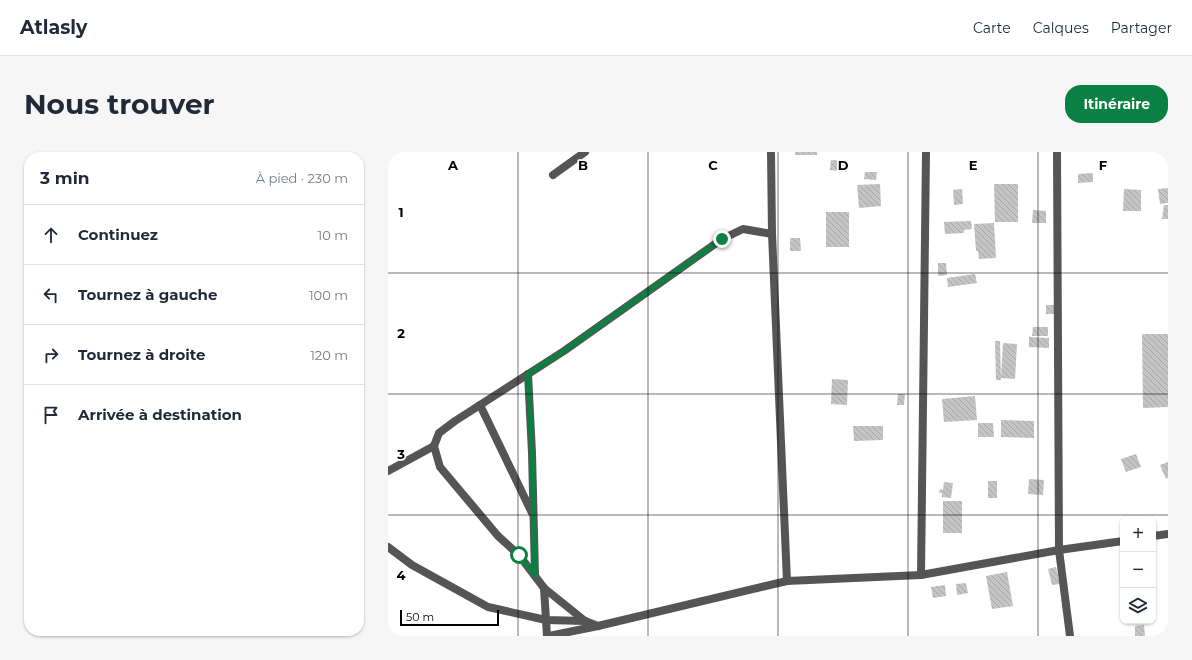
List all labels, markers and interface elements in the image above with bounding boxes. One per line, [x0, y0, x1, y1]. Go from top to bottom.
text: Atlasly [20, 16, 87, 39]
text: Carte [973, 19, 1011, 37]
text: Calques [1033, 19, 1089, 37]
text: Partager [1111, 19, 1172, 37]
button: Itinéraire [1065, 85, 1168, 123]
text: Nous trouver [24, 87, 215, 121]
text: A [447, 157, 459, 173]
text: B [578, 157, 588, 173]
text: C [708, 157, 718, 173]
text: D [838, 157, 849, 173]
text: E [969, 157, 978, 173]
text: F [1099, 157, 1107, 173]
text: 3 min [40, 168, 90, 188]
text: À pied · 230 m [256, 170, 348, 186]
text: 1 [398, 204, 404, 220]
icon: ahead [40, 224, 62, 246]
text: Continuez [78, 225, 158, 244]
text: 10 m [318, 227, 348, 243]
route end [713, 230, 731, 248]
icon: left [40, 284, 62, 306]
text: Tournez à gauche [78, 285, 217, 304]
text: 100 m [309, 287, 348, 303]
text: 2 [397, 325, 405, 341]
icon: right [40, 344, 62, 366]
text: Tournez à droite [78, 345, 206, 364]
text: 120 m [310, 347, 348, 363]
icon: arrive [40, 404, 62, 426]
text: Arrivée à destination [78, 405, 242, 424]
text: 3 [396, 446, 405, 462]
map controls [1120, 516, 1156, 624]
button: + [1120, 516, 1156, 552]
route start [510, 546, 528, 564]
button: − [1120, 552, 1156, 588]
text: 4 [397, 567, 406, 583]
button: layers [1120, 588, 1156, 624]
scale bar [400, 608, 499, 627]
text: 50 m [406, 610, 434, 624]

